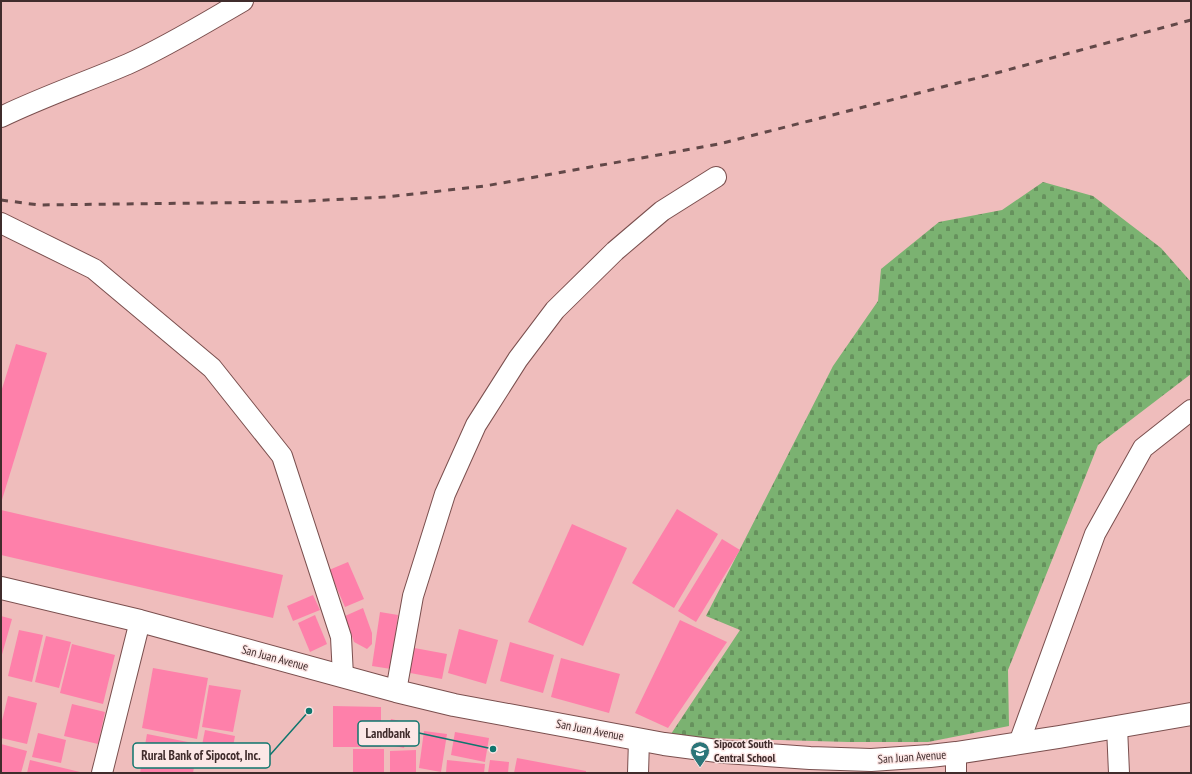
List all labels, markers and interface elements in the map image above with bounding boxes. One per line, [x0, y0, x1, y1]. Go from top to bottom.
street label: San Juan Avenue [240, 641, 310, 674]
street label: San Juan Avenue [555, 716, 625, 743]
callout: Landbank [358, 721, 419, 746]
text: Landbank [366, 725, 411, 742]
place label: Sipocot South Central School [714, 736, 776, 765]
school or university icon: Sipocot South Central School [689, 740, 711, 768]
callout: Rural Bank of Sipocot, Inc. [133, 743, 270, 768]
text: Rural Bank of Sipocot, Inc. [141, 747, 261, 764]
street label: San Juan Avenue [877, 747, 947, 766]

